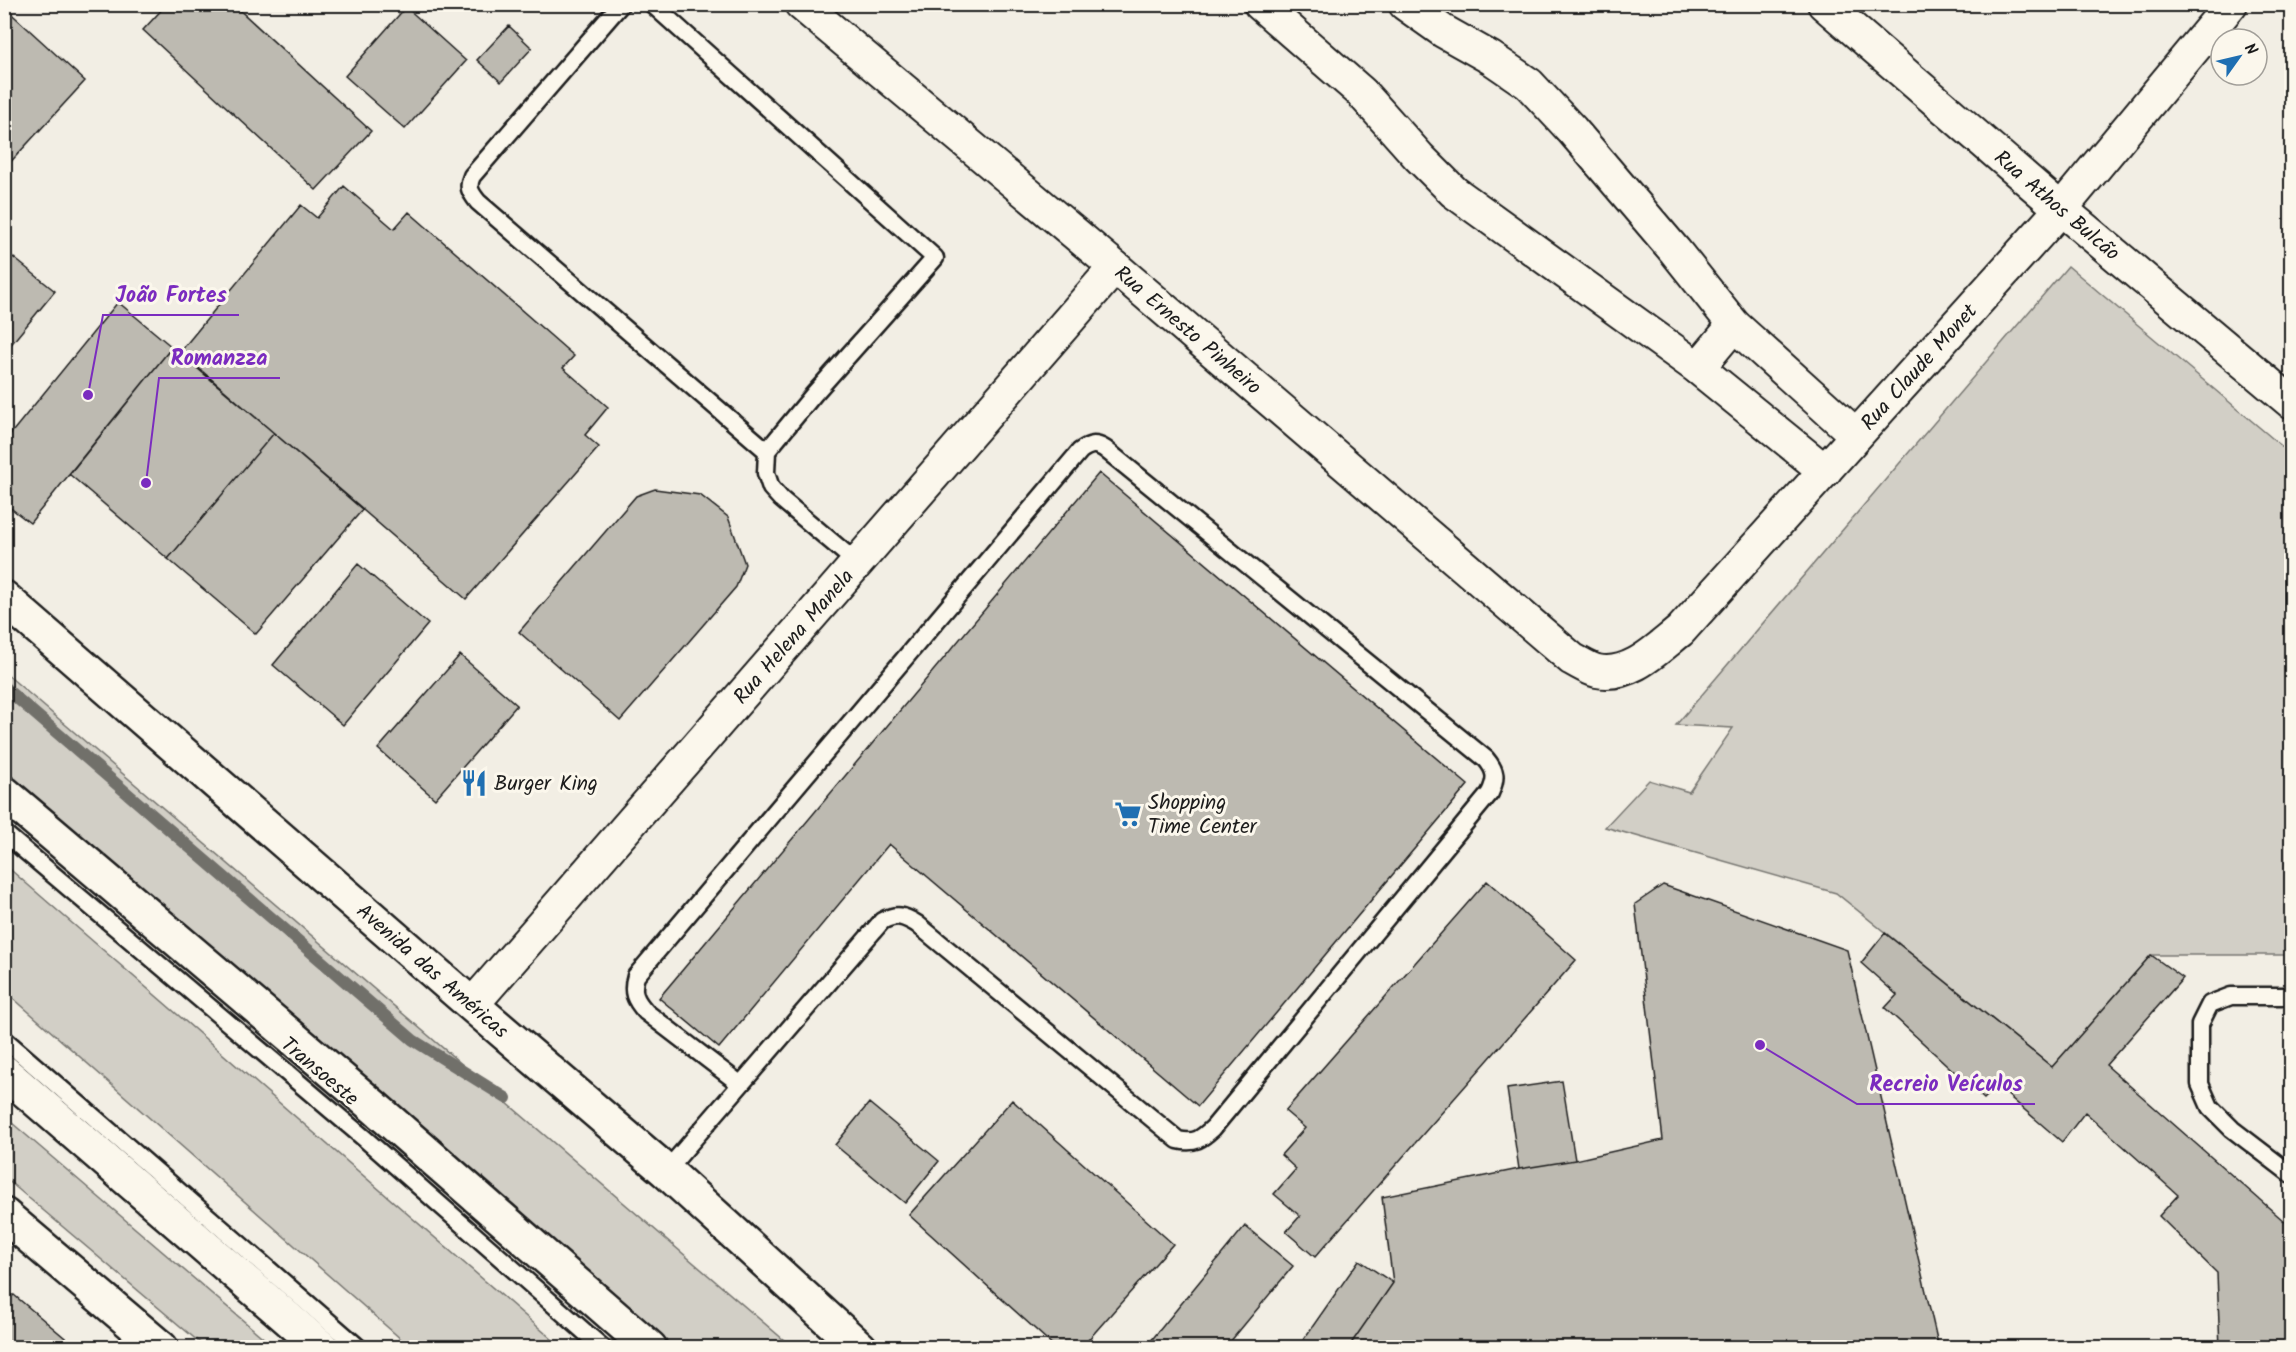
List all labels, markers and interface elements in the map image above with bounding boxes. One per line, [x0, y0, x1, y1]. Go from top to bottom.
north arrow [2209, 27, 2269, 87]
text: N [2237, 38, 2263, 61]
street label: Rua Athos Bulcão [1986, 143, 2127, 270]
street label: Rua Ernesto Pinheiro [1106, 258, 1268, 404]
callout: João Fortes [103, 275, 239, 315]
text: João Fortes [115, 279, 227, 314]
street label: Rua Claude Monet [1853, 296, 1987, 439]
callout: Romanzza [159, 338, 280, 378]
text: Romanzza [170, 342, 268, 377]
street label: Rua Helena Manela [726, 562, 863, 712]
restaurant icon: Burger King [459, 768, 489, 798]
place label: Burger King [494, 768, 598, 801]
place label: Shopping Time Center [1148, 787, 1258, 844]
supermarket icon: Shopping Time Center [1113, 799, 1143, 829]
street label: Avenida das Américas [348, 896, 515, 1047]
street label: Transoeste [273, 1029, 366, 1115]
callout: Recreio Veículos [1857, 1064, 2035, 1104]
text: Recreio Veículos [1869, 1068, 2023, 1103]

